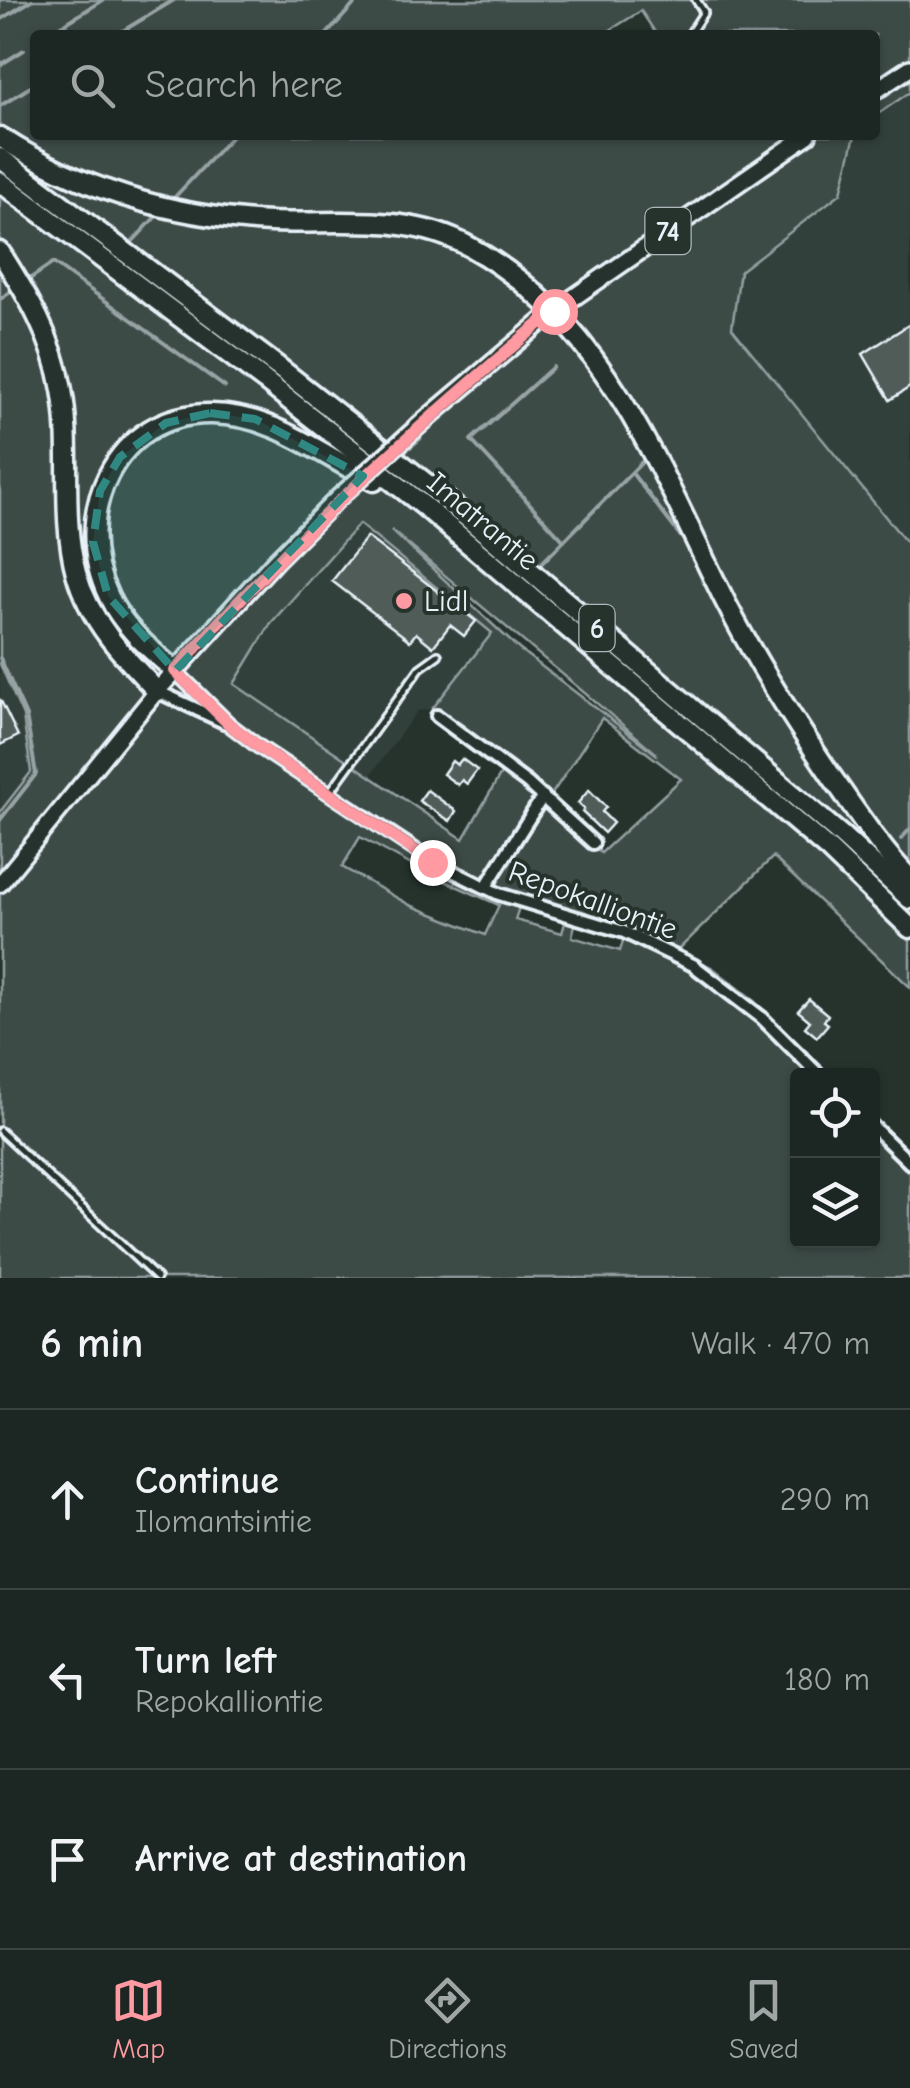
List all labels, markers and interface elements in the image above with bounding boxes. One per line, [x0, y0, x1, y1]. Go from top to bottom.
search box [30, 30, 880, 140]
icon: search [65, 58, 120, 113]
text: Search here [145, 63, 343, 107]
road number: 74 [646, 208, 690, 254]
route start [532, 289, 578, 335]
street label: Imatrantie [420, 465, 545, 578]
place label: Lidl [424, 584, 468, 619]
marker: Lidl [393, 590, 415, 612]
road number: 6 [580, 605, 614, 651]
route end [410, 840, 456, 886]
street label: Repokalliontie [504, 854, 682, 947]
map controls [790, 1068, 880, 1248]
button: locate [790, 1068, 880, 1158]
button: layers [790, 1158, 880, 1248]
text: 6 min [40, 1319, 143, 1368]
text: Walk · 470 m [691, 1325, 870, 1362]
text: Continue [135, 1459, 279, 1503]
icon: ahead [40, 1472, 95, 1527]
text: 290 m [780, 1481, 870, 1518]
text: Ilomantsintie [135, 1503, 312, 1540]
text: Turn left [135, 1639, 276, 1683]
icon: left [40, 1652, 95, 1707]
text: 180 m [784, 1661, 870, 1698]
text: Repokalliontie [135, 1683, 323, 1720]
icon: arrive [40, 1832, 95, 1887]
text: Arrive at destination [135, 1837, 467, 1881]
tab: Map [111, 1973, 166, 2065]
tab: Directions [388, 1973, 507, 2065]
tab: Saved [729, 1973, 799, 2065]

